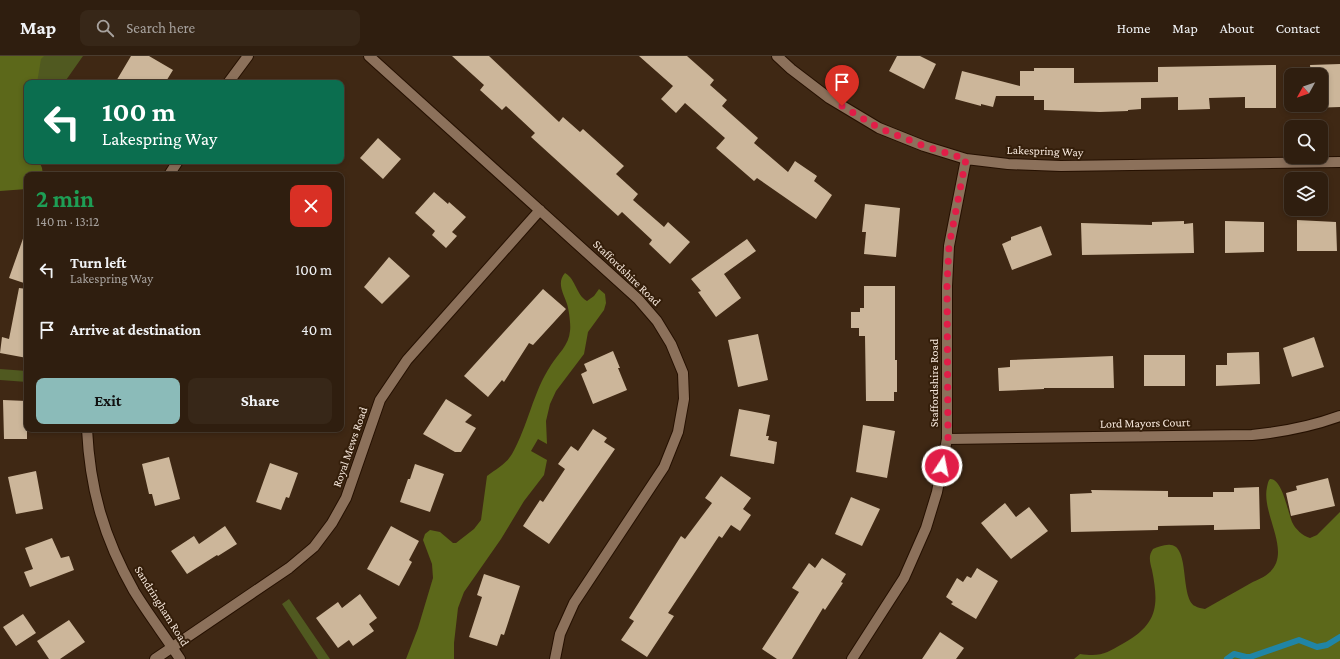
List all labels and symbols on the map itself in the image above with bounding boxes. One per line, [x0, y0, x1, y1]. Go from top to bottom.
pin [825, 65, 859, 106]
north arrow [1284, 68, 1328, 112]
street label: Lakespring Way [1006, 143, 1084, 159]
street label: Staffordshire Road [590, 237, 664, 309]
street label: Staffordshire Road [927, 338, 941, 427]
street label: Royal Mews Road [330, 404, 371, 489]
street label: Lord Mayors Court [1100, 415, 1191, 431]
position arrow [921, 445, 963, 487]
street label: Sandringham Road [132, 563, 193, 649]

